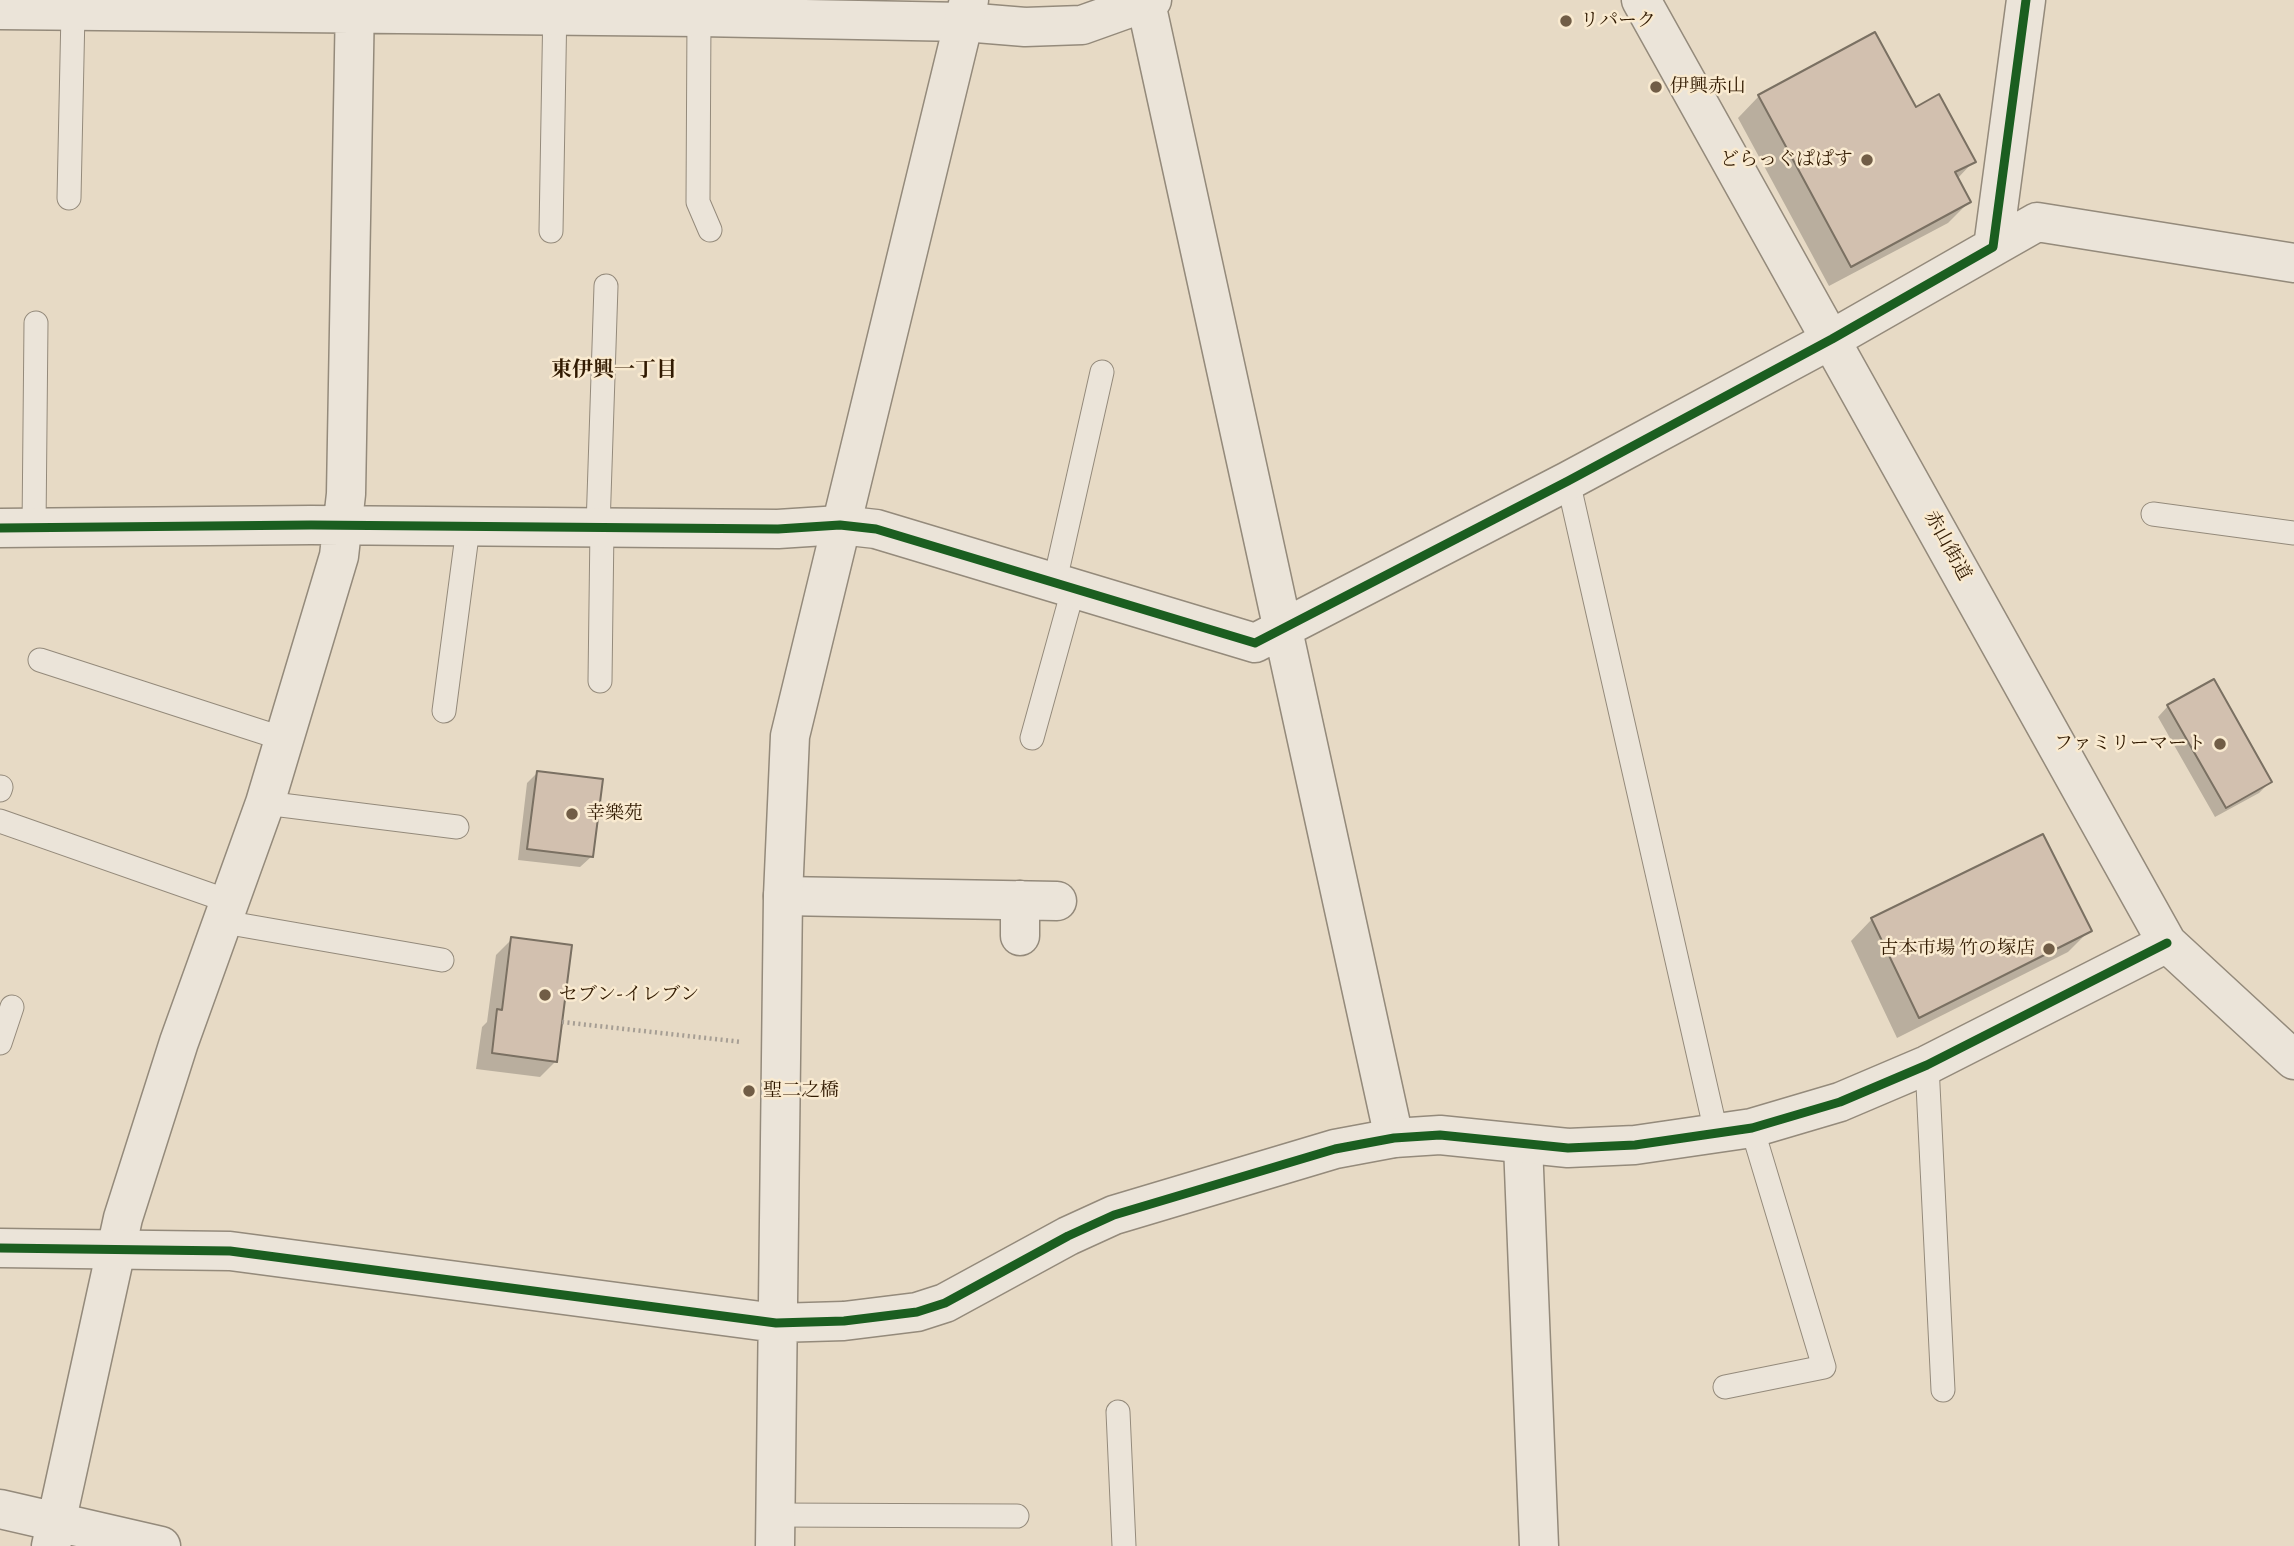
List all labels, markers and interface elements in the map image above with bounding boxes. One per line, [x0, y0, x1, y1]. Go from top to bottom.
place label: リパーク [1580, 10, 1656, 32]
marker: リパーク [1558, 13, 1574, 29]
place label: 伊興赤山 [1670, 76, 1746, 98]
marker: 伊興赤山 [1648, 79, 1664, 95]
place label: どらっぐぱぱす [1720, 149, 1853, 171]
marker: どらっぐぱぱす [1859, 152, 1875, 168]
district label: 東伊興一丁目 [551, 358, 677, 384]
street label: 赤山街道 [1919, 507, 1975, 585]
place label: ファミリーマート [2054, 733, 2206, 755]
marker: ファミリーマート [2212, 736, 2228, 752]
place label: 幸樂苑 [586, 803, 643, 825]
marker: 幸樂苑 [564, 806, 580, 822]
place label: 古本市場 竹の塚店 [1879, 938, 2035, 960]
marker: 古本市場 竹の塚店 [2041, 941, 2057, 957]
place label: セブン-イレブン [559, 984, 699, 1006]
marker: セブン-イレブン [537, 987, 553, 1003]
place label: 聖二之橋 [763, 1080, 839, 1102]
marker: 聖二之橋 [741, 1083, 757, 1099]

